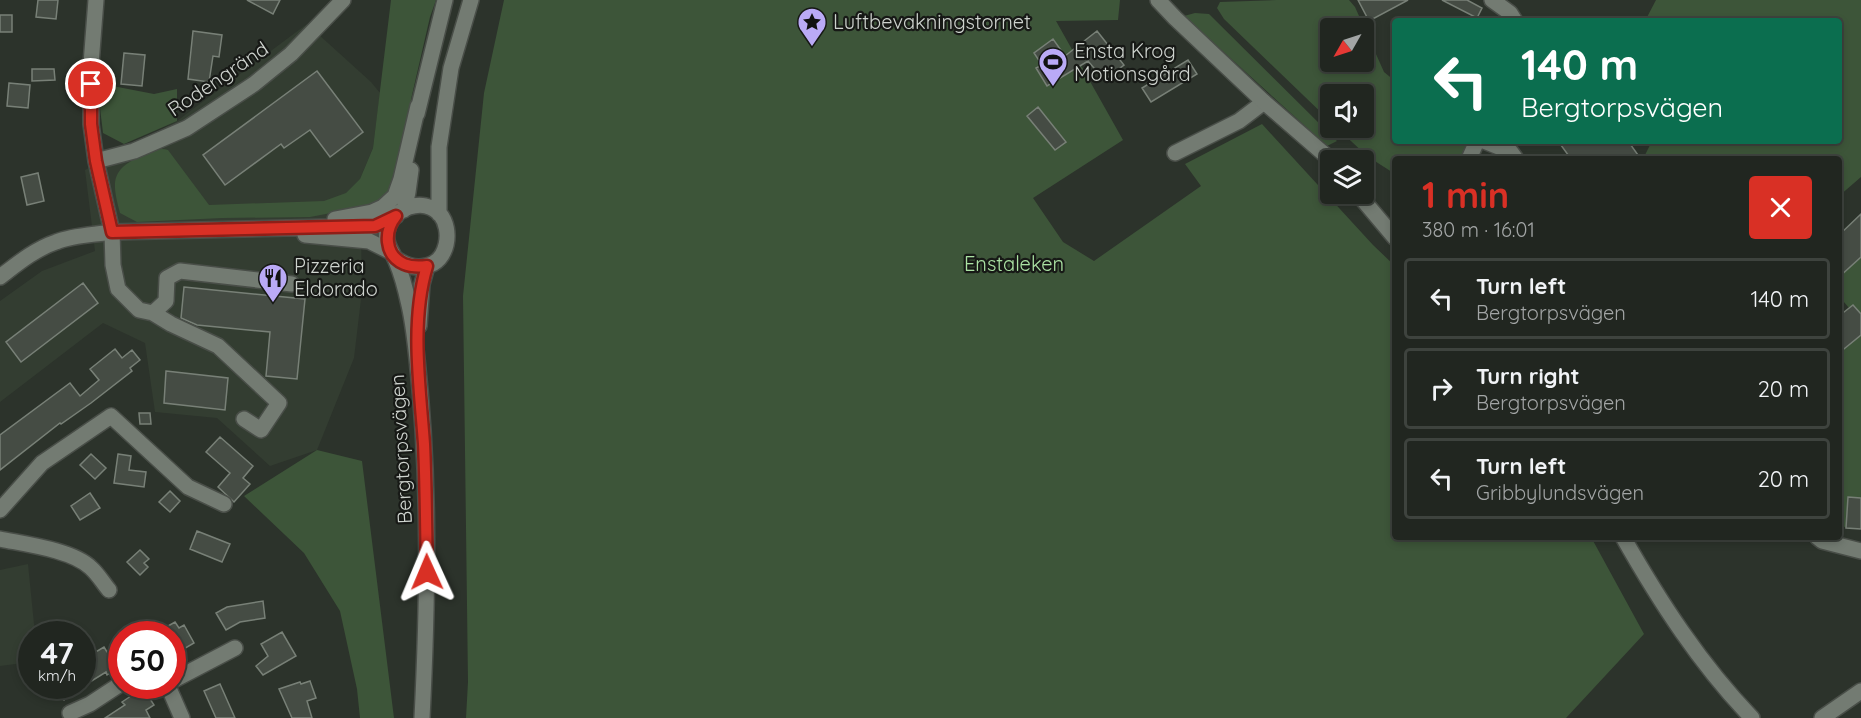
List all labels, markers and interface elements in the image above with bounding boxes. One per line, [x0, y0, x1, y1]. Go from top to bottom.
place icon: Luftbevakningstornet [796, 6, 828, 48]
place label: Luftbevakningstornet [833, 9, 1031, 34]
north arrow [1320, 18, 1374, 72]
map controls [1320, 18, 1374, 204]
street label: Rodengränd [163, 36, 273, 121]
place label: Ensta Krog Motionsgård [1074, 38, 1191, 86]
text: 140 m [1521, 38, 1638, 91]
icon: left [1422, 42, 1500, 120]
sports icon: Ensta Krog Motionsgård [1037, 46, 1069, 88]
pin [65, 58, 116, 109]
icon: arrive [74, 67, 107, 100]
button: sound [1320, 84, 1374, 138]
text: Bergtorpsvägen [1521, 90, 1723, 124]
button: layers [1320, 150, 1374, 204]
text: 1 min [1422, 172, 1509, 217]
button: close [1749, 176, 1812, 239]
text: 380 m · 16:01 [1422, 217, 1535, 242]
park label: Enstaleken [964, 251, 1064, 276]
place label: Pizzeria Eldorado [294, 253, 378, 301]
restaurant icon: Pizzeria Eldorado [257, 262, 289, 304]
text: Turn left [1476, 272, 1566, 300]
icon: left [1425, 282, 1458, 315]
text: 140 m [1750, 285, 1809, 313]
text: Bergtorpsvägen [1476, 300, 1626, 325]
text: Turn right [1476, 362, 1580, 390]
icon: right [1425, 372, 1458, 405]
street label: Bergtorpsvägen [384, 374, 417, 524]
text: 20 m [1758, 375, 1809, 403]
text: Bergtorpsvägen [1476, 390, 1626, 415]
text: Turn left [1476, 452, 1566, 480]
icon: left [1425, 462, 1458, 495]
text: 20 m [1758, 465, 1809, 493]
text: Gribbylundsvägen [1476, 480, 1644, 505]
position arrow [395, 540, 459, 604]
speed limit sign: 50 [108, 621, 186, 699]
text: 47 [40, 634, 74, 672]
text: km/h [38, 666, 76, 685]

